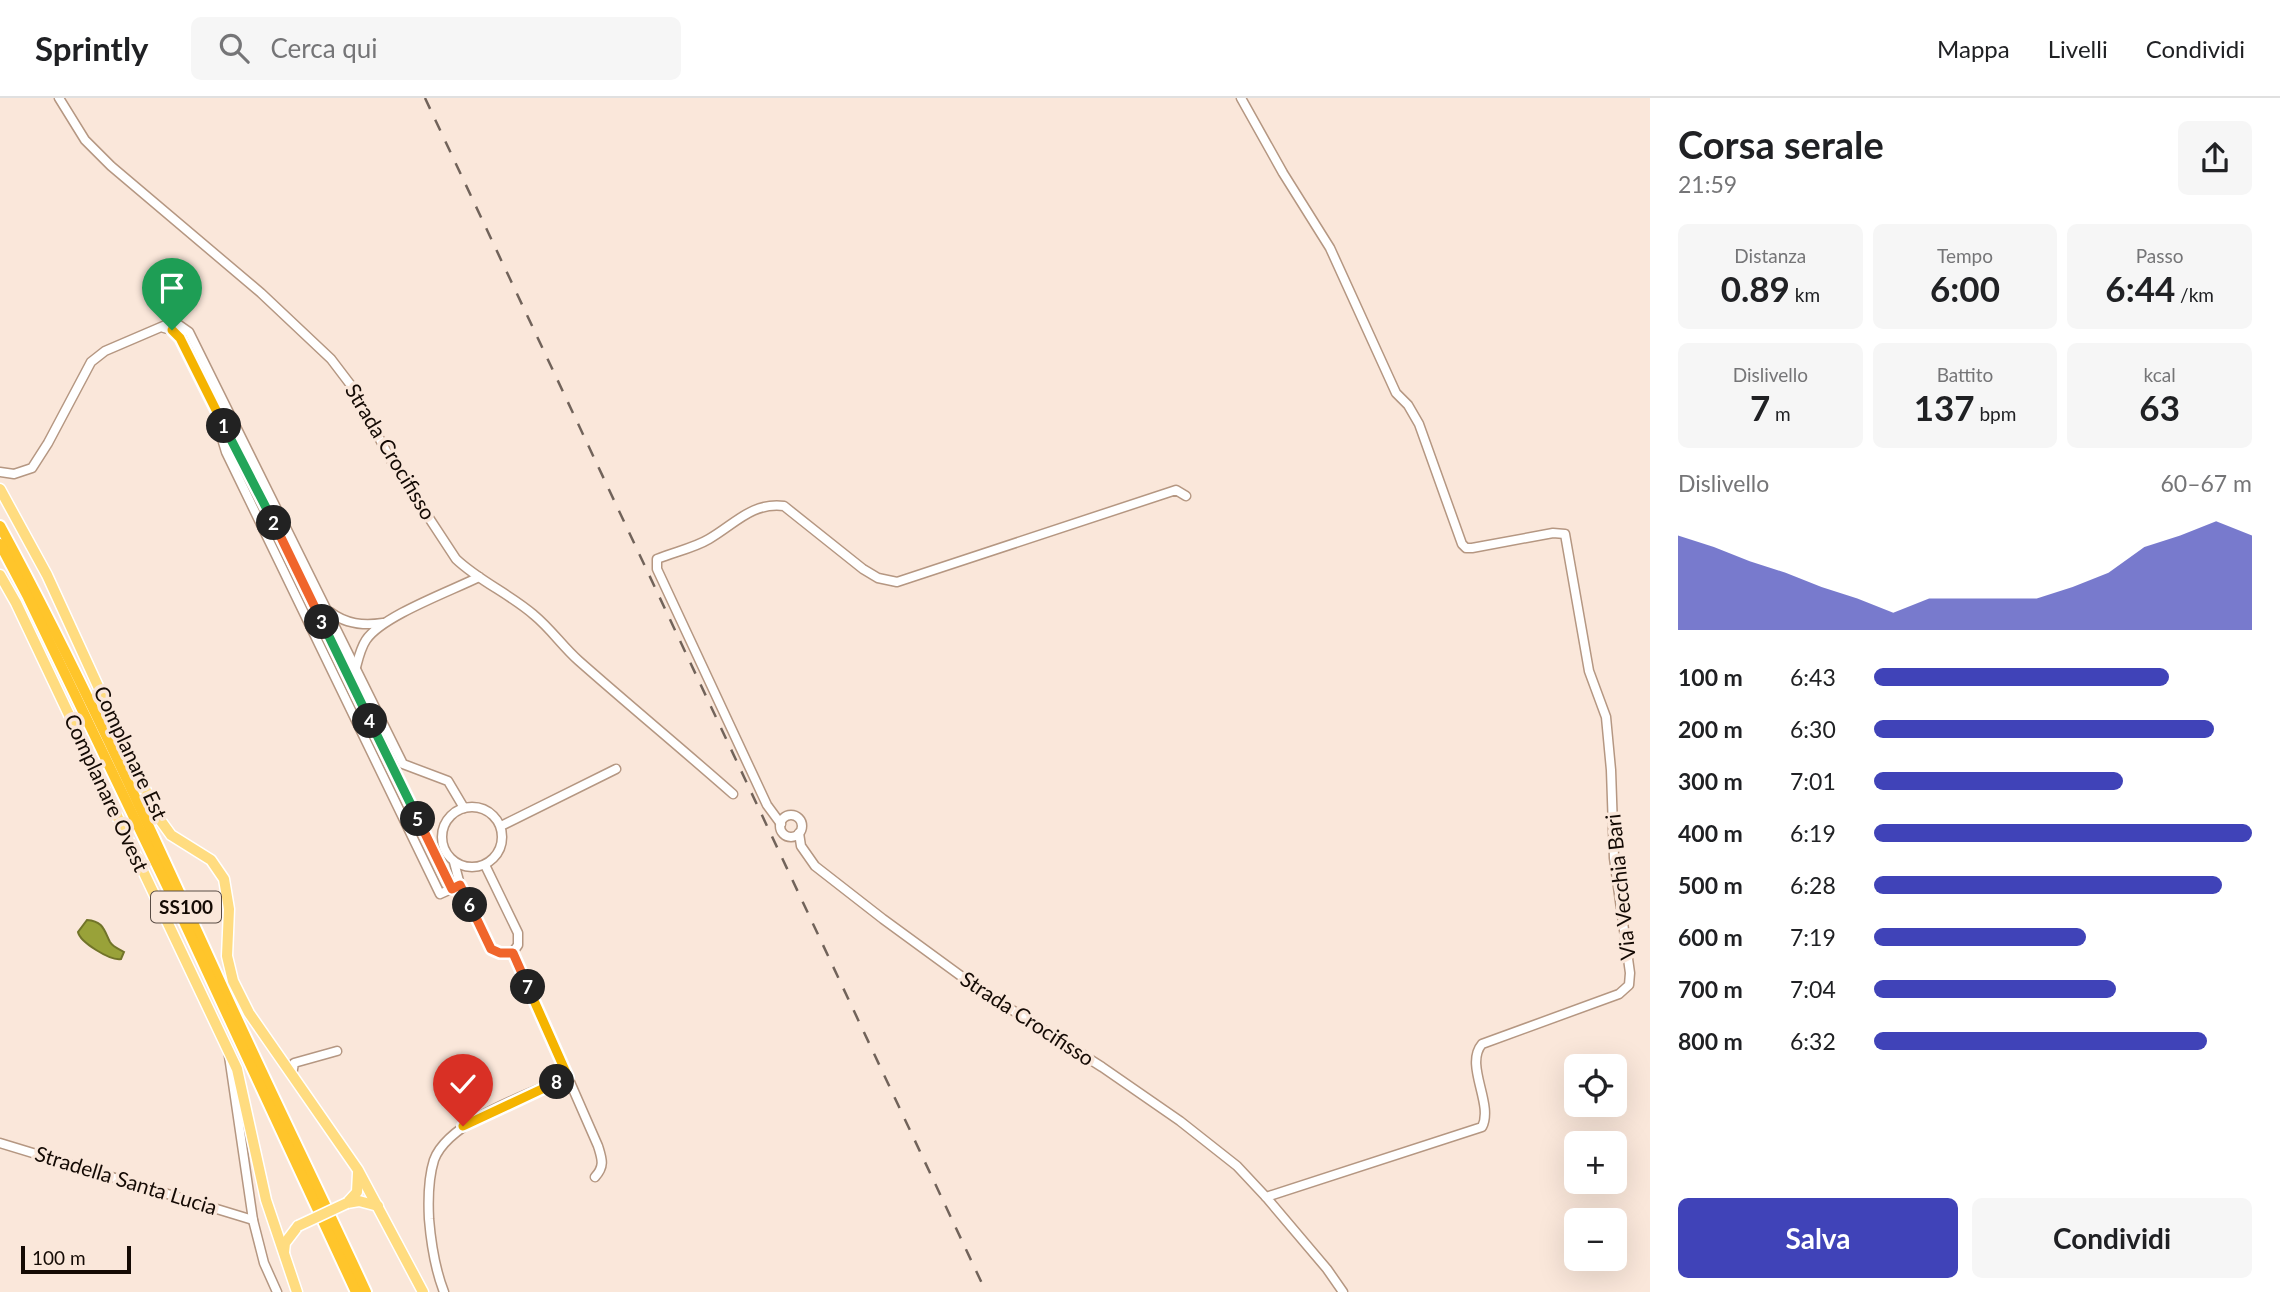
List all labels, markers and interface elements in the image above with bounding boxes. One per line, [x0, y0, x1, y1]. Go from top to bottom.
search box [191, 17, 681, 80]
text: Sprintly [35, 28, 149, 68]
icon: search [215, 29, 253, 67]
text: Cerca qui [271, 32, 378, 64]
text: Mappa [1937, 34, 2010, 63]
text: Livelli [2048, 34, 2108, 63]
text: Condividi [2146, 34, 2245, 63]
text: Corsa serale [1678, 121, 1884, 167]
button: share [2178, 121, 2252, 195]
text: 21:59 [1678, 170, 1737, 198]
text: Distanza [1734, 244, 1806, 267]
text: Tempo [1937, 244, 1993, 267]
text: Passo [2136, 244, 2184, 267]
pin [142, 258, 202, 330]
text: 0.89 [1721, 267, 1790, 309]
text: 6:00 [1930, 267, 2000, 309]
text: 6:44 [2105, 267, 2175, 309]
icon: arrive [153, 269, 191, 307]
text: km [1790, 283, 1820, 306]
text: /km [2175, 283, 2214, 306]
text: Dislivello [1733, 363, 1808, 386]
text: Battito [1937, 363, 1993, 386]
text: kcal [2144, 363, 2176, 386]
street label: Strada Crocifisso [341, 379, 442, 524]
text: 7 [1750, 386, 1770, 428]
text: 137 [1914, 386, 1975, 428]
text: 63 [2139, 386, 2180, 428]
text: m [1770, 402, 1791, 425]
text: bpm [1975, 402, 2016, 425]
pin: 1 [206, 408, 242, 444]
text: 1 [218, 414, 229, 437]
text: Dislivello [1678, 469, 1769, 497]
text: 60–67 m [2160, 469, 2252, 497]
pin: 2 [256, 506, 292, 540]
text: 2 [268, 511, 279, 534]
pin: 3 [304, 604, 340, 640]
text: 3 [316, 610, 327, 633]
text: 100 m [1678, 663, 1743, 691]
text: 6:43 [1790, 663, 1836, 691]
street label: Complanare Est [89, 682, 173, 824]
pin: 4 [352, 704, 388, 738]
text: 4 [364, 709, 375, 732]
street label: Complanare Ovest [60, 710, 155, 876]
text: 200 m [1678, 715, 1743, 743]
text: 6:30 [1790, 715, 1836, 743]
text: 300 m [1678, 767, 1743, 795]
text: 7:01 [1790, 767, 1836, 795]
pin: 5 [400, 802, 436, 836]
text: 5 [412, 807, 423, 830]
street label: Via Vecchia Bari [1599, 813, 1640, 962]
text: 400 m [1678, 819, 1743, 847]
text: 6:19 [1790, 819, 1836, 847]
text: 500 m [1678, 871, 1743, 899]
text: 6:28 [1790, 871, 1836, 899]
pin: 6 [452, 888, 488, 922]
road number: SS100 [151, 892, 221, 922]
text: 6 [464, 893, 475, 916]
text: 600 m [1678, 923, 1743, 951]
text: 7:19 [1790, 923, 1836, 951]
street label: Strada Crocifisso [956, 965, 1099, 1070]
pin: 7 [510, 970, 546, 1004]
text: 7 [522, 975, 533, 998]
text: 700 m [1678, 975, 1743, 1003]
text: 7:04 [1790, 975, 1836, 1003]
text: 800 m [1678, 1027, 1743, 1055]
text: 6:32 [1790, 1027, 1836, 1055]
pin [433, 1054, 493, 1126]
map controls [1564, 1054, 1627, 1271]
button: locate [1564, 1054, 1627, 1117]
icon: check [444, 1065, 482, 1103]
pin: 8 [540, 1065, 574, 1100]
text: 8 [551, 1070, 562, 1093]
button: + [1564, 1131, 1627, 1194]
street label: Stradella Santa Lucia [32, 1140, 220, 1219]
button: Salva [1678, 1198, 1958, 1278]
button: Condividi [1972, 1198, 2252, 1278]
button: − [1564, 1208, 1627, 1271]
scale bar [21, 1243, 131, 1275]
text: 100 m [32, 1246, 86, 1269]

